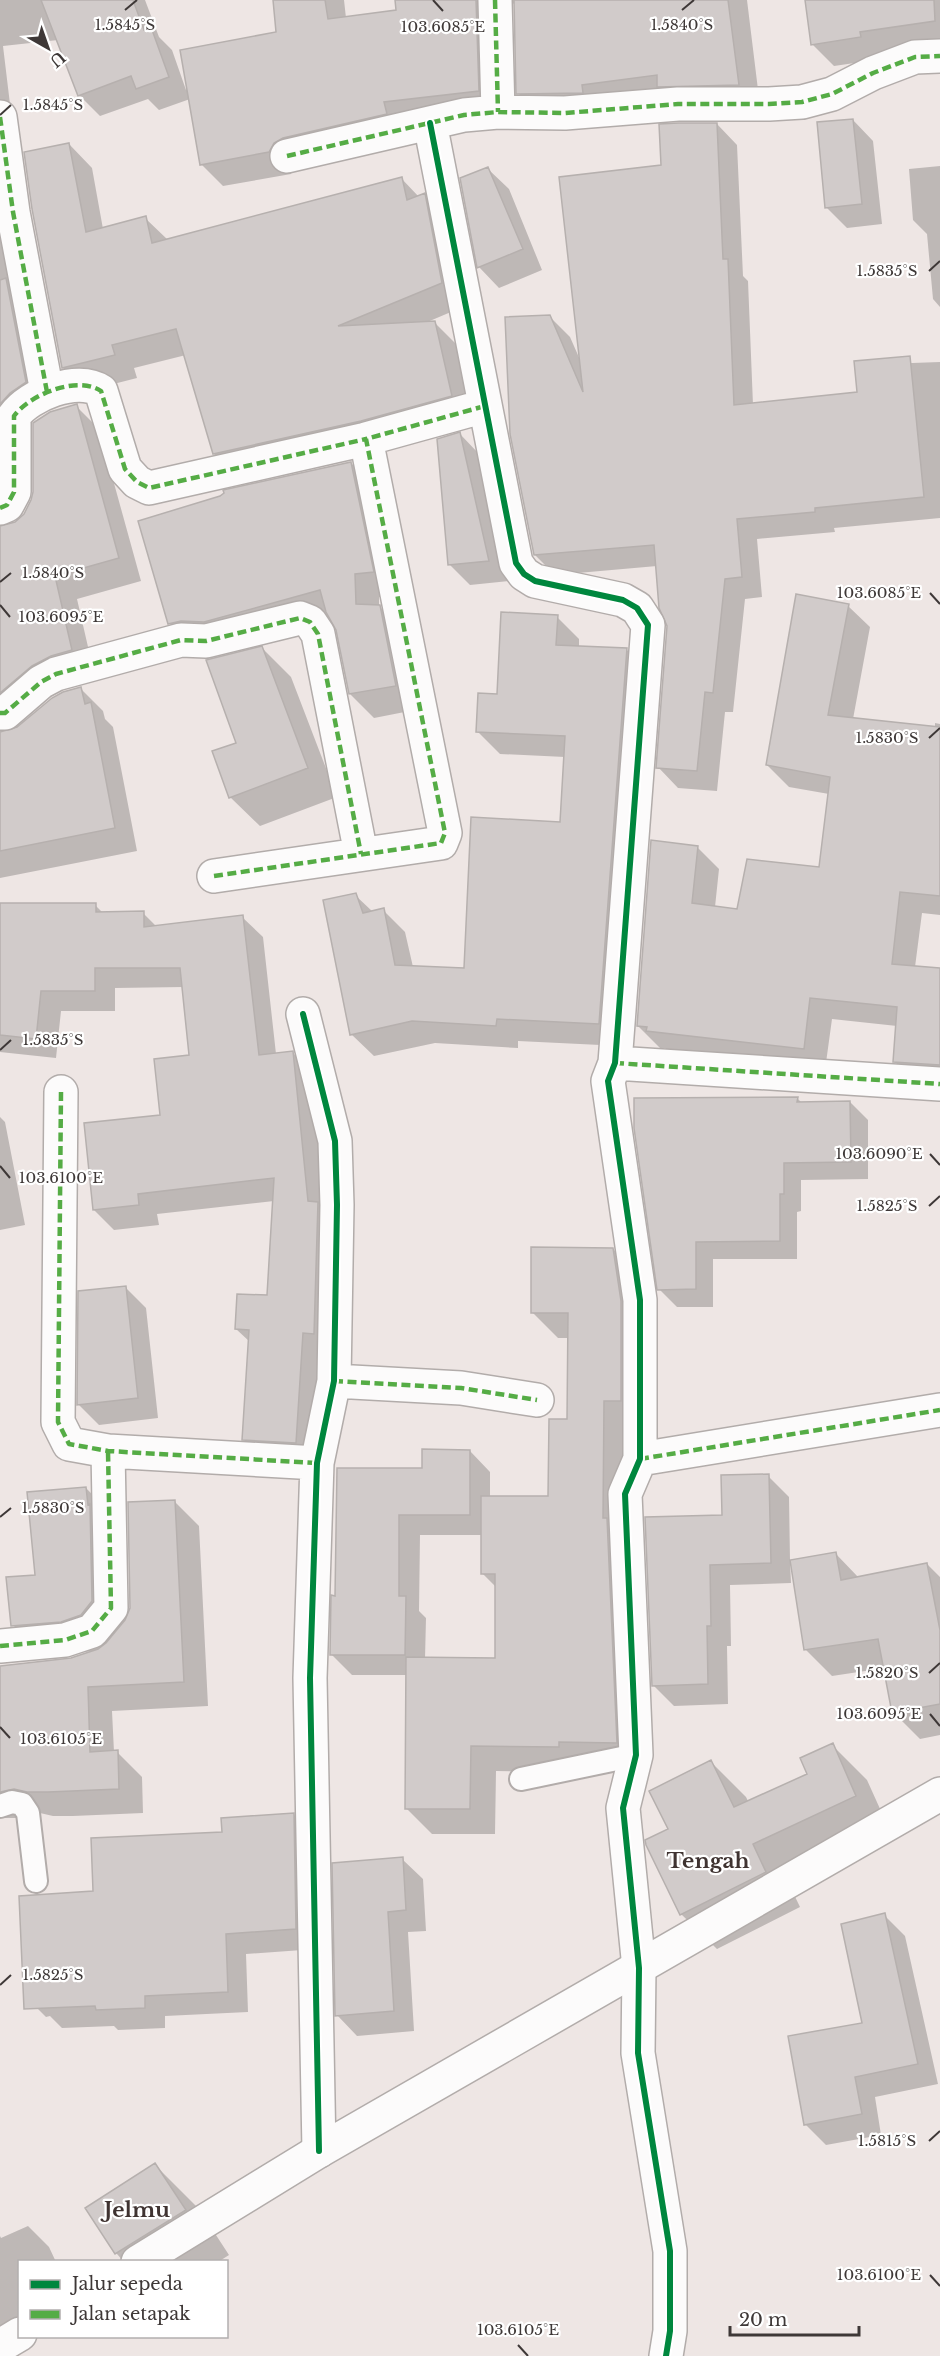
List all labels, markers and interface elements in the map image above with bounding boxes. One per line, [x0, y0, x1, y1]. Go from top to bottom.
text: 1.5845°S [95, 15, 155, 34]
text: 1.5840°S [651, 15, 713, 34]
text: 103.6085°E [401, 17, 485, 36]
north arrow [18, 18, 78, 78]
text: U [46, 47, 69, 72]
text: 1.5845°S [23, 95, 83, 114]
text: 1.5835°S [857, 261, 917, 280]
text: 1.5840°S [22, 563, 84, 582]
text: 103.6085°E [837, 583, 921, 602]
text: 103.6095°E [18, 607, 104, 626]
text: 1.5830°S [855, 728, 919, 747]
text: 1.5835°S [23, 1030, 83, 1049]
text: 103.6090°E [835, 1144, 923, 1163]
text: 103.6100°E [19, 1168, 103, 1187]
text: 1.5825°S [857, 1196, 917, 1215]
text: 1.5830°S [21, 1498, 85, 1517]
text: 1.5820°S [855, 1663, 919, 1682]
text: 103.6095°E [836, 1704, 922, 1723]
text: 103.6105°E [20, 1729, 102, 1748]
district label: Tengah [666, 1848, 750, 1874]
text: 1.5825°S [23, 1965, 83, 1984]
text: 1.5815°S [858, 2131, 916, 2150]
district label: Jelmu [100, 2197, 170, 2223]
legend [18, 2260, 228, 2338]
text: 103.6100°E [837, 2265, 921, 2284]
text: Jalur sepeda [70, 2273, 183, 2295]
scale bar [730, 2299, 859, 2337]
text: Jalan setapak [70, 2303, 190, 2325]
text: 20 m [739, 2309, 787, 2331]
text: 103.6105°E [477, 2320, 559, 2339]

